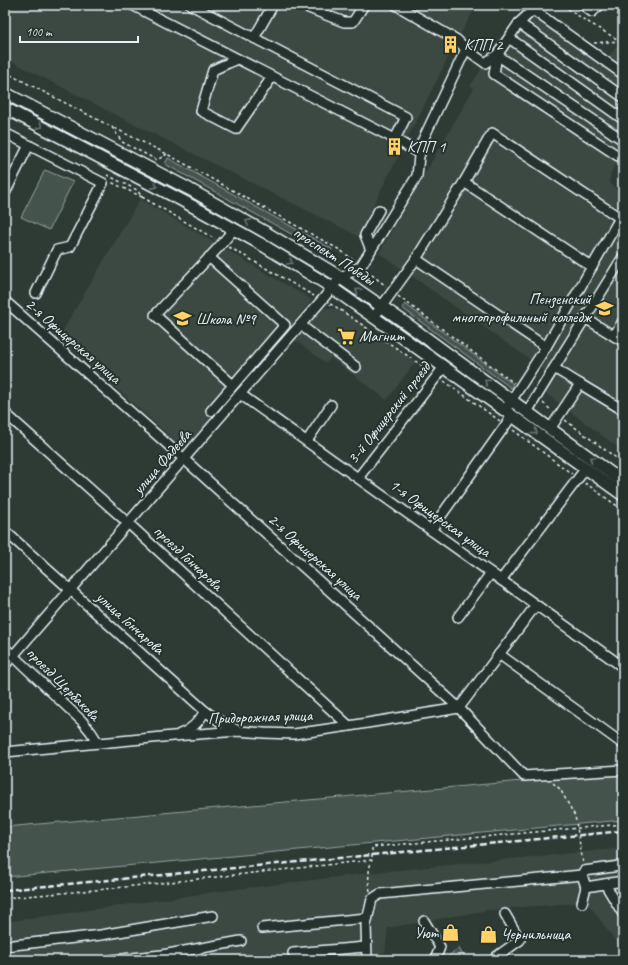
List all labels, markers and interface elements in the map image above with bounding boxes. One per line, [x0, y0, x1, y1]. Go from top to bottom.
scale bar [20, 18, 138, 44]
text: 100 m [26, 24, 53, 40]
building icon: КПП 2 [441, 35, 461, 55]
place label: КПП 2 [464, 35, 504, 55]
one-way arrow [35, 121, 43, 129]
building icon: КПП 1 [384, 137, 404, 157]
place label: КПП 1 [407, 137, 446, 157]
one-way arrow [151, 181, 158, 189]
one-way arrow [245, 219, 252, 227]
street label: проспект Победы [290, 222, 380, 291]
one-way arrow [286, 257, 293, 264]
one-way arrow [355, 288, 362, 295]
place label: Пензенский многопрофильный колледж [452, 289, 593, 327]
street label: 2-я Офицерская улица [21, 294, 126, 389]
school or university icon: Пензенский многопрофильный колледж [594, 298, 614, 318]
school or university icon: Школа №9 [173, 309, 193, 329]
place label: Школа №9 [196, 309, 257, 329]
supermarket icon: Магнит [336, 326, 356, 346]
place label: Магнит [359, 326, 406, 346]
street label: 3-й Офицерский проезд [343, 357, 436, 468]
one-way arrow [484, 380, 491, 387]
street label: улица Фадеева [128, 425, 196, 499]
one-way arrow [531, 427, 538, 434]
one-way arrow [589, 457, 596, 464]
street label: 1-я Офицерская улица [386, 475, 496, 562]
street label: 2-я Офицерская улица [264, 509, 368, 606]
street label: проезд Гончарова [149, 521, 228, 596]
street label: улица Гончарова [91, 586, 169, 660]
street label: проезд Щербакова [22, 643, 105, 726]
street label: Придорожная улица [208, 705, 314, 729]
place label: Уют [414, 923, 440, 943]
shop icon: Уют [441, 923, 461, 943]
shop icon: Чернильница [478, 924, 498, 944]
place label: Чернильница [501, 924, 572, 944]

